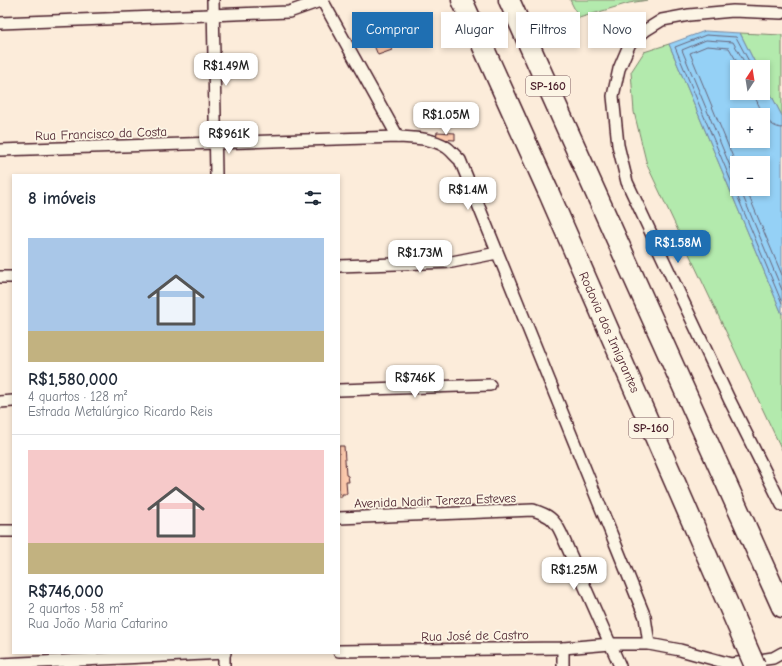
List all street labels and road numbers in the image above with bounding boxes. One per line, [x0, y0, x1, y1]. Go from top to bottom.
road number: SP-160 [526, 76, 570, 96]
street label: Rua Francisco da Costa [35, 124, 167, 143]
street label: Rodovia dos Imigrantes [576, 269, 643, 395]
road number: SP-160 [629, 418, 673, 438]
street label: Avenida Nadir Tereza Esteves [354, 490, 516, 511]
street label: Rua José de Castro [421, 627, 529, 644]

